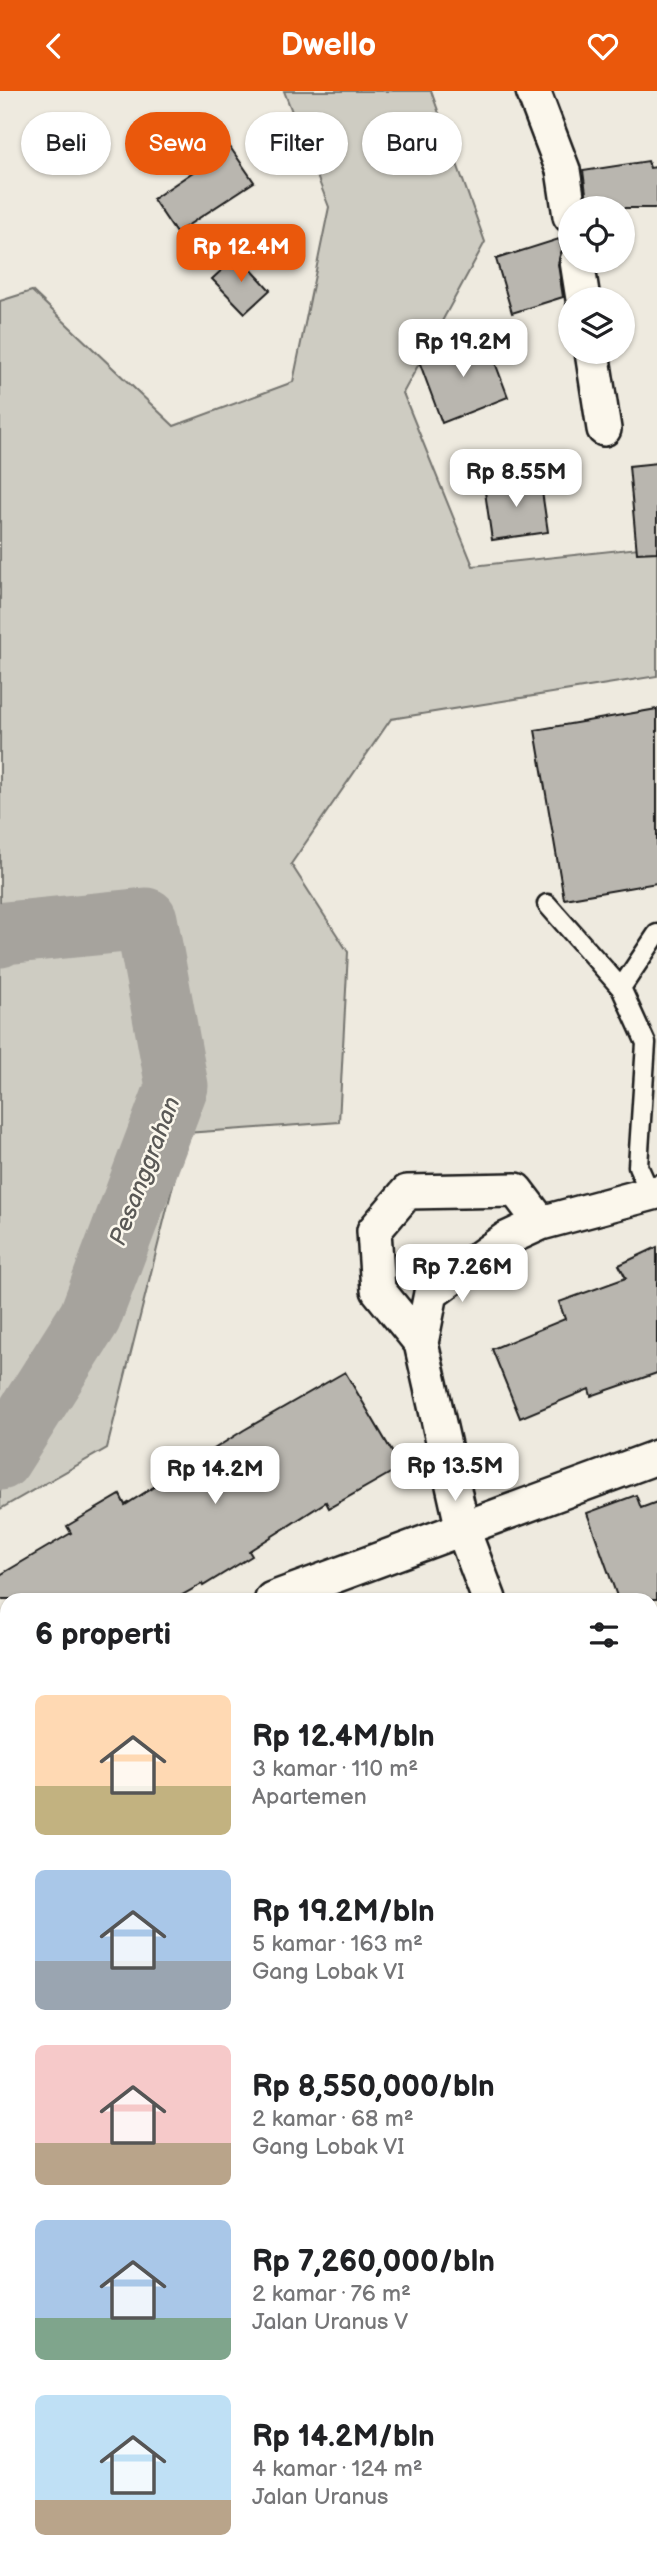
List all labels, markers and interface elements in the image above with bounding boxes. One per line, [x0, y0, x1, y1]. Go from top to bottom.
text: Dwello [281, 26, 376, 65]
icon: back [35, 27, 73, 65]
icon: heart [584, 27, 622, 65]
chip: Beli [21, 112, 111, 175]
chip: Sewa [125, 112, 231, 175]
chip: Filter [245, 112, 348, 175]
chip: Baru [362, 112, 462, 175]
map controls [558, 196, 635, 364]
button: locate [558, 196, 635, 273]
pin: Rp 12.4M [169, 225, 313, 284]
text: Rp 12.4M [192, 233, 290, 261]
button: layers [558, 287, 635, 364]
pin: Rp 19.2M [391, 320, 535, 379]
text: Rp 19.2M [415, 328, 512, 356]
pin: Rp 8.55M [444, 449, 588, 509]
text: Rp 8.55M [466, 458, 566, 486]
water label: Pesanggrahan [103, 1093, 187, 1249]
pin: Rp 7.26M [390, 1245, 534, 1304]
text: Rp 7.26M [412, 1253, 512, 1281]
pin: Rp 13.5M [383, 1443, 527, 1503]
pin: Rp 14.2M [143, 1447, 287, 1506]
text: Rp 13.5M [407, 1452, 503, 1480]
text: Rp 14.2M [166, 1455, 264, 1483]
icon: filters [585, 1616, 623, 1654]
text: 6 properti [35, 1617, 171, 1653]
text: Rp 12.4M/bln [252, 1719, 435, 1755]
icon: home [91, 1723, 175, 1807]
text: 3 kamar · 110 m² [252, 1755, 418, 1783]
text: Apartemen [252, 1783, 367, 1811]
text: Rp 19.2M/bln [252, 1894, 435, 1930]
icon: home [91, 1898, 175, 1982]
text: 5 kamar · 163 m² [252, 1930, 423, 1958]
text: Gang Lobak VI [252, 1958, 404, 1986]
text: Rp 8,550,000/bln [252, 2069, 495, 2105]
icon: home [91, 2073, 175, 2157]
text: 2 kamar · 68 m² [252, 2105, 414, 2133]
text: Gang Lobak VI [252, 2133, 404, 2161]
text: Rp 7,260,000/bln [252, 2244, 495, 2280]
icon: home [91, 2248, 175, 2332]
text: 2 kamar · 76 m² [252, 2280, 411, 2308]
text: Jalan Uranus V [252, 2308, 408, 2336]
text: Rp 14.2M/bln [252, 2419, 435, 2455]
icon: home [91, 2423, 175, 2507]
text: 4 kamar · 124 m² [252, 2455, 423, 2483]
text: Jalan Uranus [252, 2483, 388, 2511]

